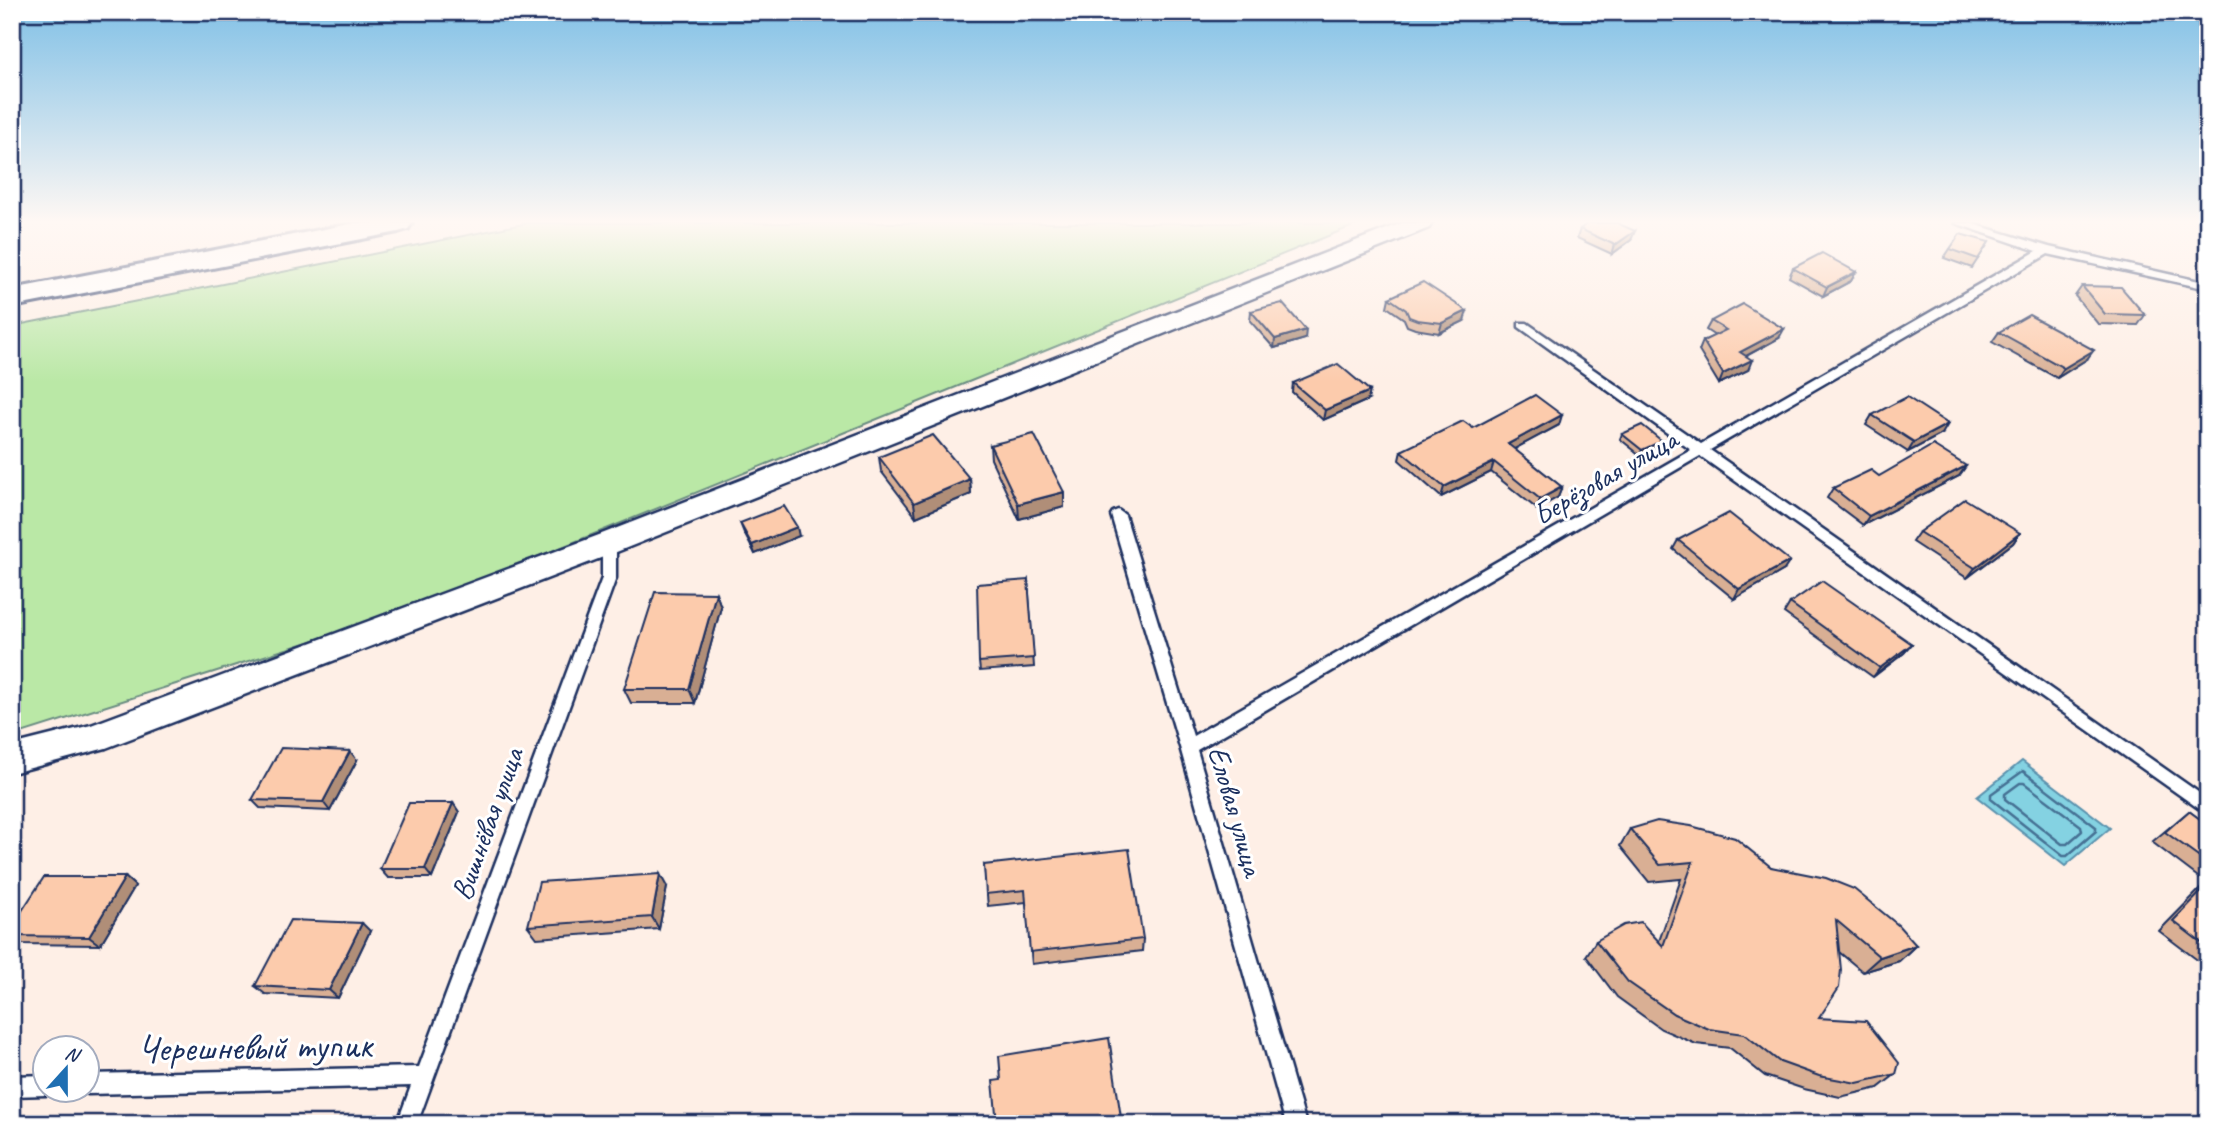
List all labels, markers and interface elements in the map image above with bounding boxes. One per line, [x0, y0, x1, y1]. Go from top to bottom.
street label: Берёзовая улица [1526, 419, 1686, 534]
street label: Вишнёвая улица [442, 741, 533, 905]
street label: Еловая улица [1199, 742, 1273, 883]
street label: Черешневый тупик [137, 1021, 375, 1072]
north arrow [32, 1034, 102, 1104]
text: N [62, 1041, 85, 1069]

